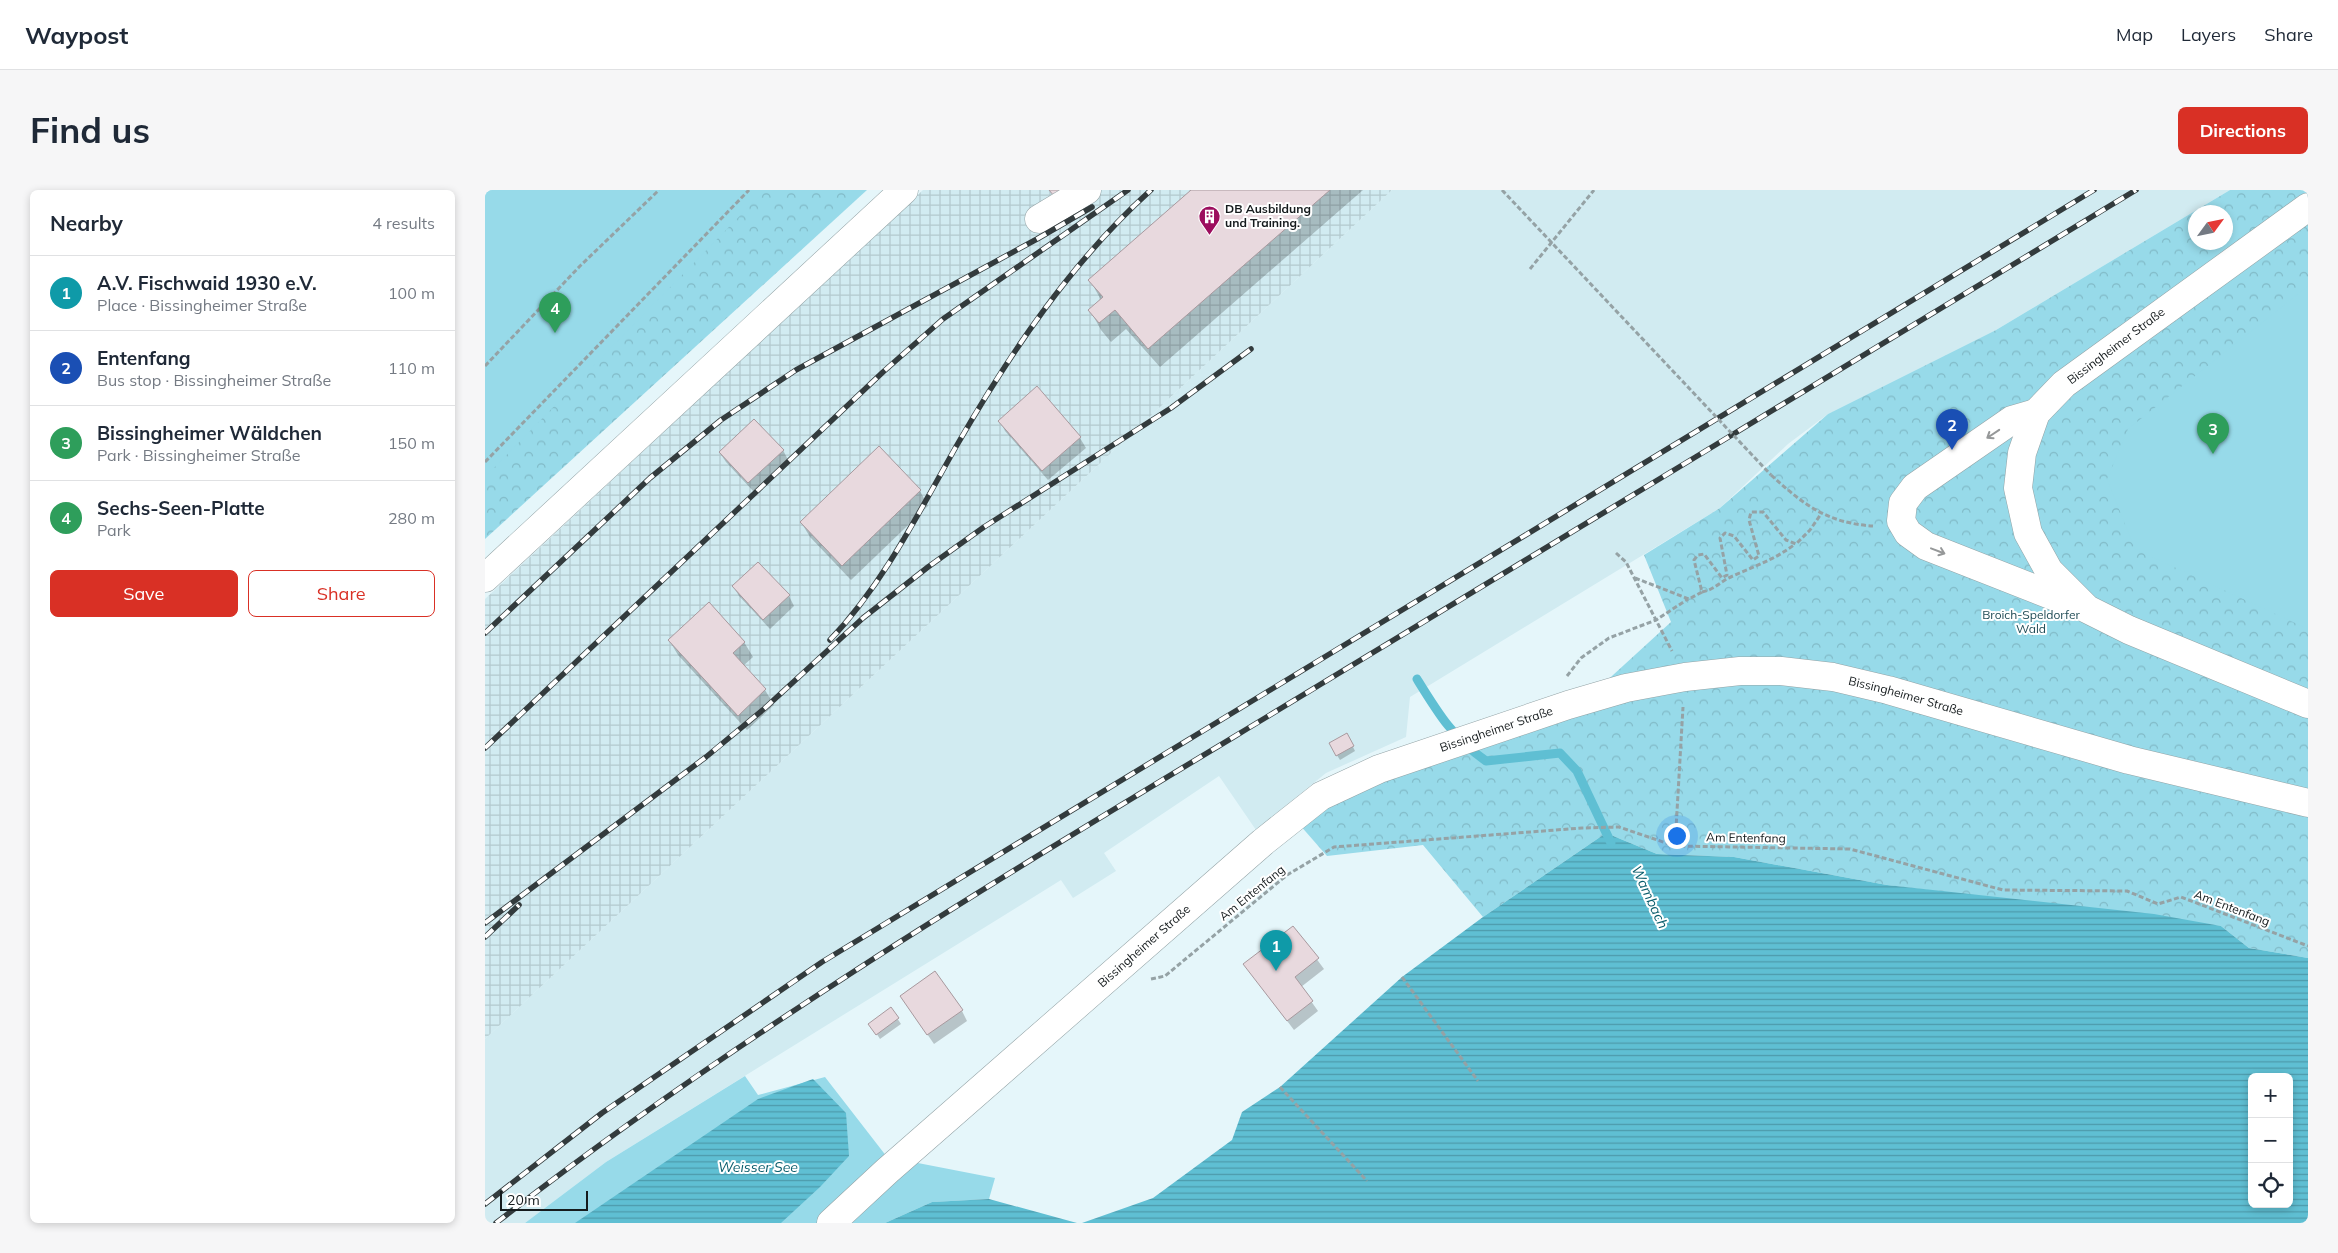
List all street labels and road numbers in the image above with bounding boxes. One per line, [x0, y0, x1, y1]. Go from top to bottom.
street label: Bissingheimer Straße [2064, 304, 2167, 387]
street label: Bissingheimer Straße [1847, 673, 1965, 718]
street label: Bissingheimer Straße [1438, 703, 1555, 755]
street label: Am Entenfang [1706, 829, 1786, 846]
street label: Am Entenfang [1216, 862, 1287, 924]
street label: Am Entenfang [2192, 886, 2272, 929]
street label: Bissingheimer Straße [1094, 901, 1193, 990]

